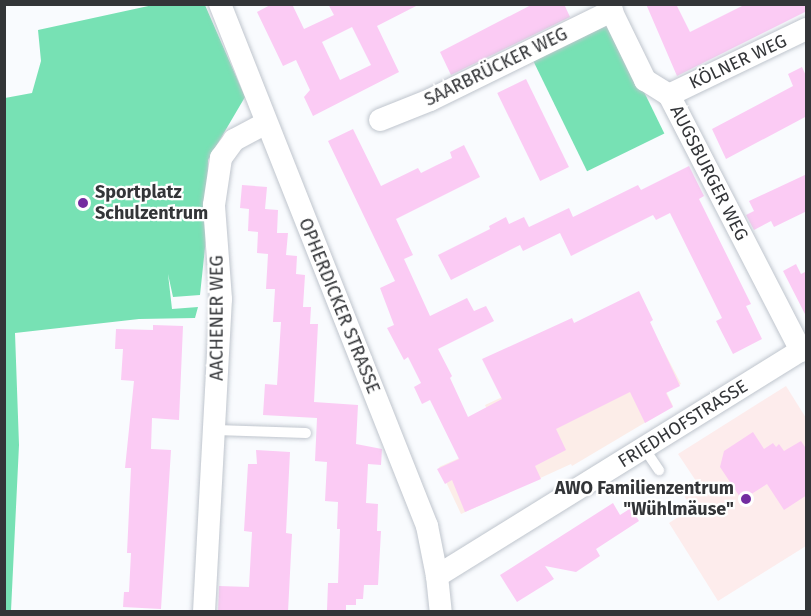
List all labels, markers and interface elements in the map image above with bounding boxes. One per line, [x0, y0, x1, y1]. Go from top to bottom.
street label: SAARBRÜCKER WEG [421, 23, 571, 111]
street label: KÖLNER WEG [686, 30, 790, 94]
street label: AUGSBURGER WEG [666, 102, 752, 244]
place label: Sportplatz Schulzentrum [95, 182, 208, 224]
marker: Sportplatz Schulzentrum [76, 196, 90, 210]
street label: OPHERDICKER STRASSE [294, 215, 384, 397]
street label: AACHENER WEG [206, 255, 228, 381]
street label: FRIEDHOFSTRASSE [614, 376, 752, 472]
place label: AWO Familienzentrum "Wühlmäuse" [555, 478, 734, 520]
marker: AWO Familienzentrum "Wühlmäuse" [739, 492, 753, 506]

